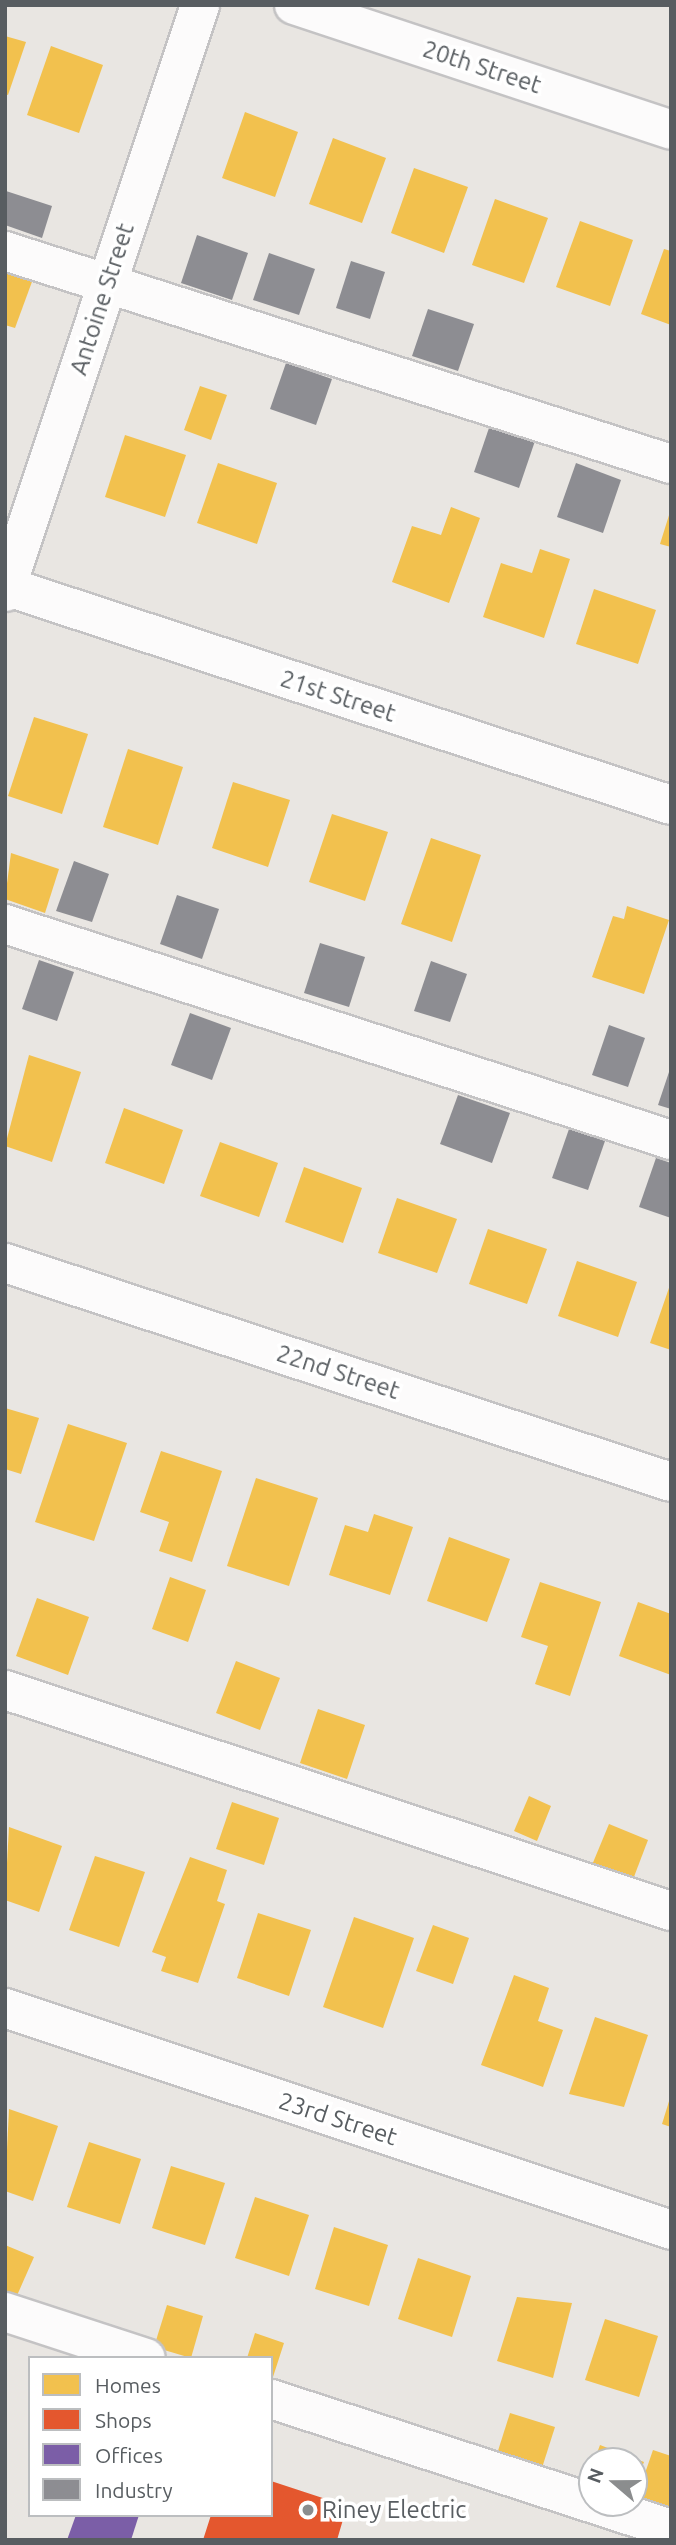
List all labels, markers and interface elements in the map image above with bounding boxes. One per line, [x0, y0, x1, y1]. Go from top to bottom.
street label: 20th Street [419, 34, 545, 100]
street label: Antoine Street [64, 219, 140, 379]
street label: 21st Street [277, 664, 399, 728]
street label: 22nd Street [273, 1339, 403, 1405]
street label: 23rd Street [275, 2086, 401, 2152]
legend [28, 2356, 273, 2517]
text: Homes [95, 2373, 161, 2397]
text: Shops [95, 2408, 152, 2432]
text: Offices [95, 2443, 163, 2467]
north arrow [578, 2447, 648, 2517]
text: N [582, 2465, 608, 2486]
text: Industry [95, 2478, 173, 2502]
place label: Riney Electric [322, 2496, 467, 2524]
marker: Riney Electric [300, 2502, 316, 2518]

